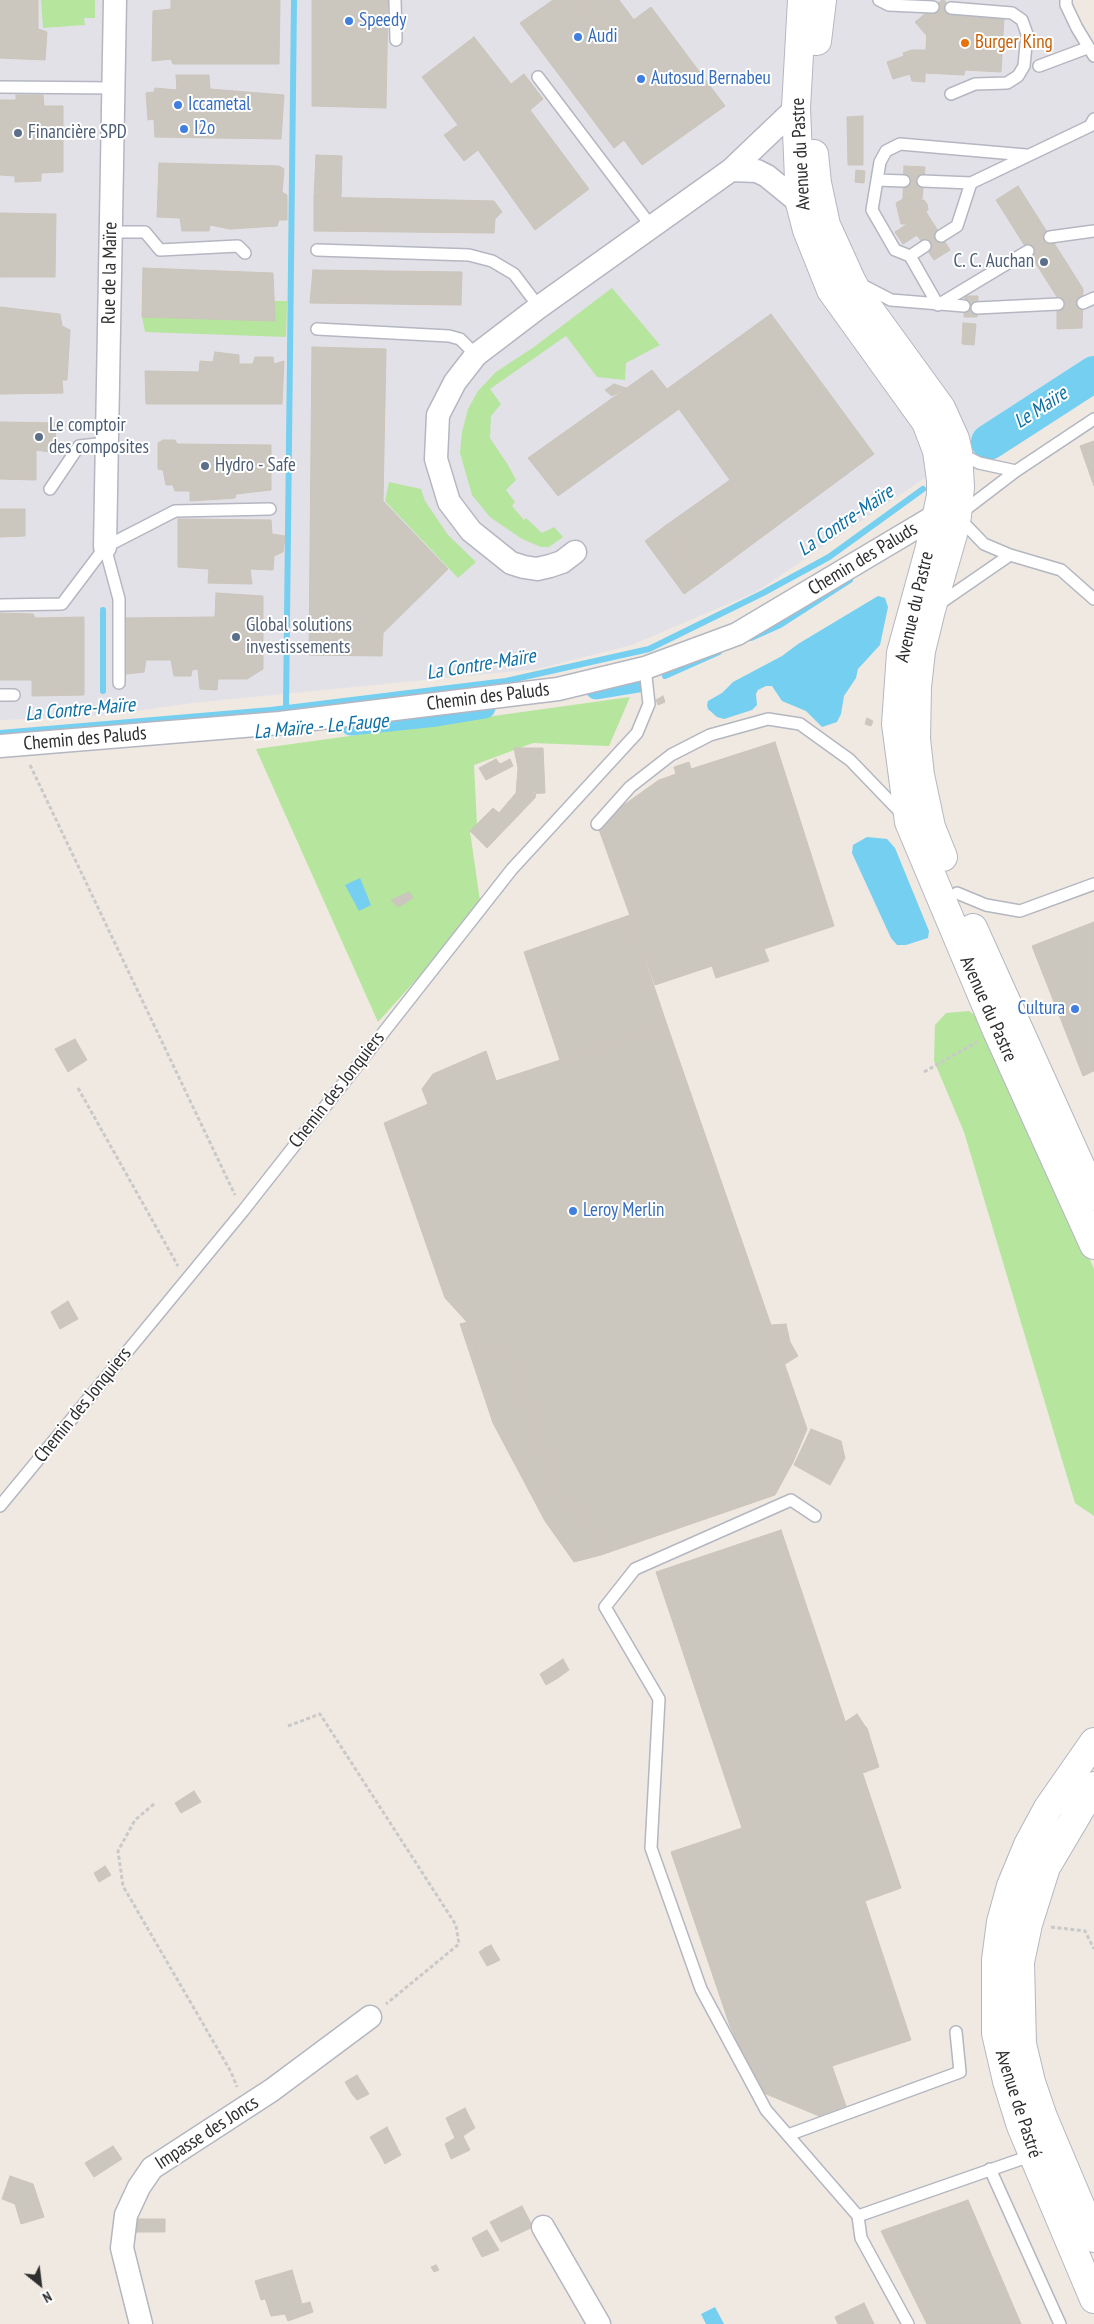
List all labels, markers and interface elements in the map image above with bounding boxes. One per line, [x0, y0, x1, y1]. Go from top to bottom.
place label: Speedy [359, 10, 406, 32]
marker: Speedy [343, 15, 355, 27]
place label: Audi [588, 26, 618, 48]
marker: Audi [572, 31, 584, 43]
place label: Burger King [975, 32, 1053, 54]
marker: Burger King [959, 37, 971, 49]
place label: Autosud Bernabeu [651, 68, 771, 90]
marker: Autosud Bernabeu [635, 73, 647, 85]
place label: Iccametal [188, 94, 251, 116]
street label: Avenue du Pastre [787, 97, 815, 211]
marker: Iccametal [172, 99, 184, 111]
place label: I2o [194, 118, 215, 140]
place label: Financière SPD [28, 122, 127, 144]
marker: I2o [178, 123, 190, 135]
marker: Financière SPD [12, 127, 24, 139]
street label: Rue de la Maïre [98, 222, 122, 324]
place label: C. C. Auchan [953, 251, 1034, 273]
marker: C. C. Auchan [1038, 256, 1050, 268]
water label: Le Maïre [1010, 382, 1072, 434]
place label: Le comptoir des composites [49, 415, 149, 459]
marker: Le comptoir des composites [33, 431, 45, 443]
place label: Hydro - Safe [215, 455, 296, 477]
marker: Hydro - Safe [199, 460, 211, 472]
water label: La Contre-Maïre [794, 480, 898, 562]
street label: Chemin des Paluds [804, 517, 922, 601]
street label: Avenue du Pastre [891, 549, 939, 665]
place label: Global solutions investissements [246, 615, 352, 659]
marker: Global solutions investissements [230, 631, 242, 643]
water label: La Contre-Maïre [425, 645, 537, 685]
street label: Chemin des Paluds [425, 678, 551, 716]
water label: La Contre-Maïre [24, 693, 136, 727]
water label: La Maïre - Le Fauge [253, 709, 389, 745]
street label: Chemin des Paluds [23, 722, 147, 756]
street label: Avenue du Pastre [955, 953, 1021, 1065]
place label: Cultura [1018, 998, 1065, 1020]
marker: Cultura [1069, 1003, 1081, 1015]
street label: Chemin des Jonquiers [284, 1027, 390, 1153]
place label: Leroy Merlin [583, 1200, 664, 1222]
marker: Leroy Merlin [567, 1205, 579, 1217]
street label: Chemin des Jonquiers [30, 1343, 136, 1467]
street label: Avenue de Pastré [990, 2047, 1046, 2161]
street label: Impasse des Joncs [151, 2091, 263, 2175]
north arrow [15, 2259, 65, 2309]
text: N [40, 2287, 55, 2307]

